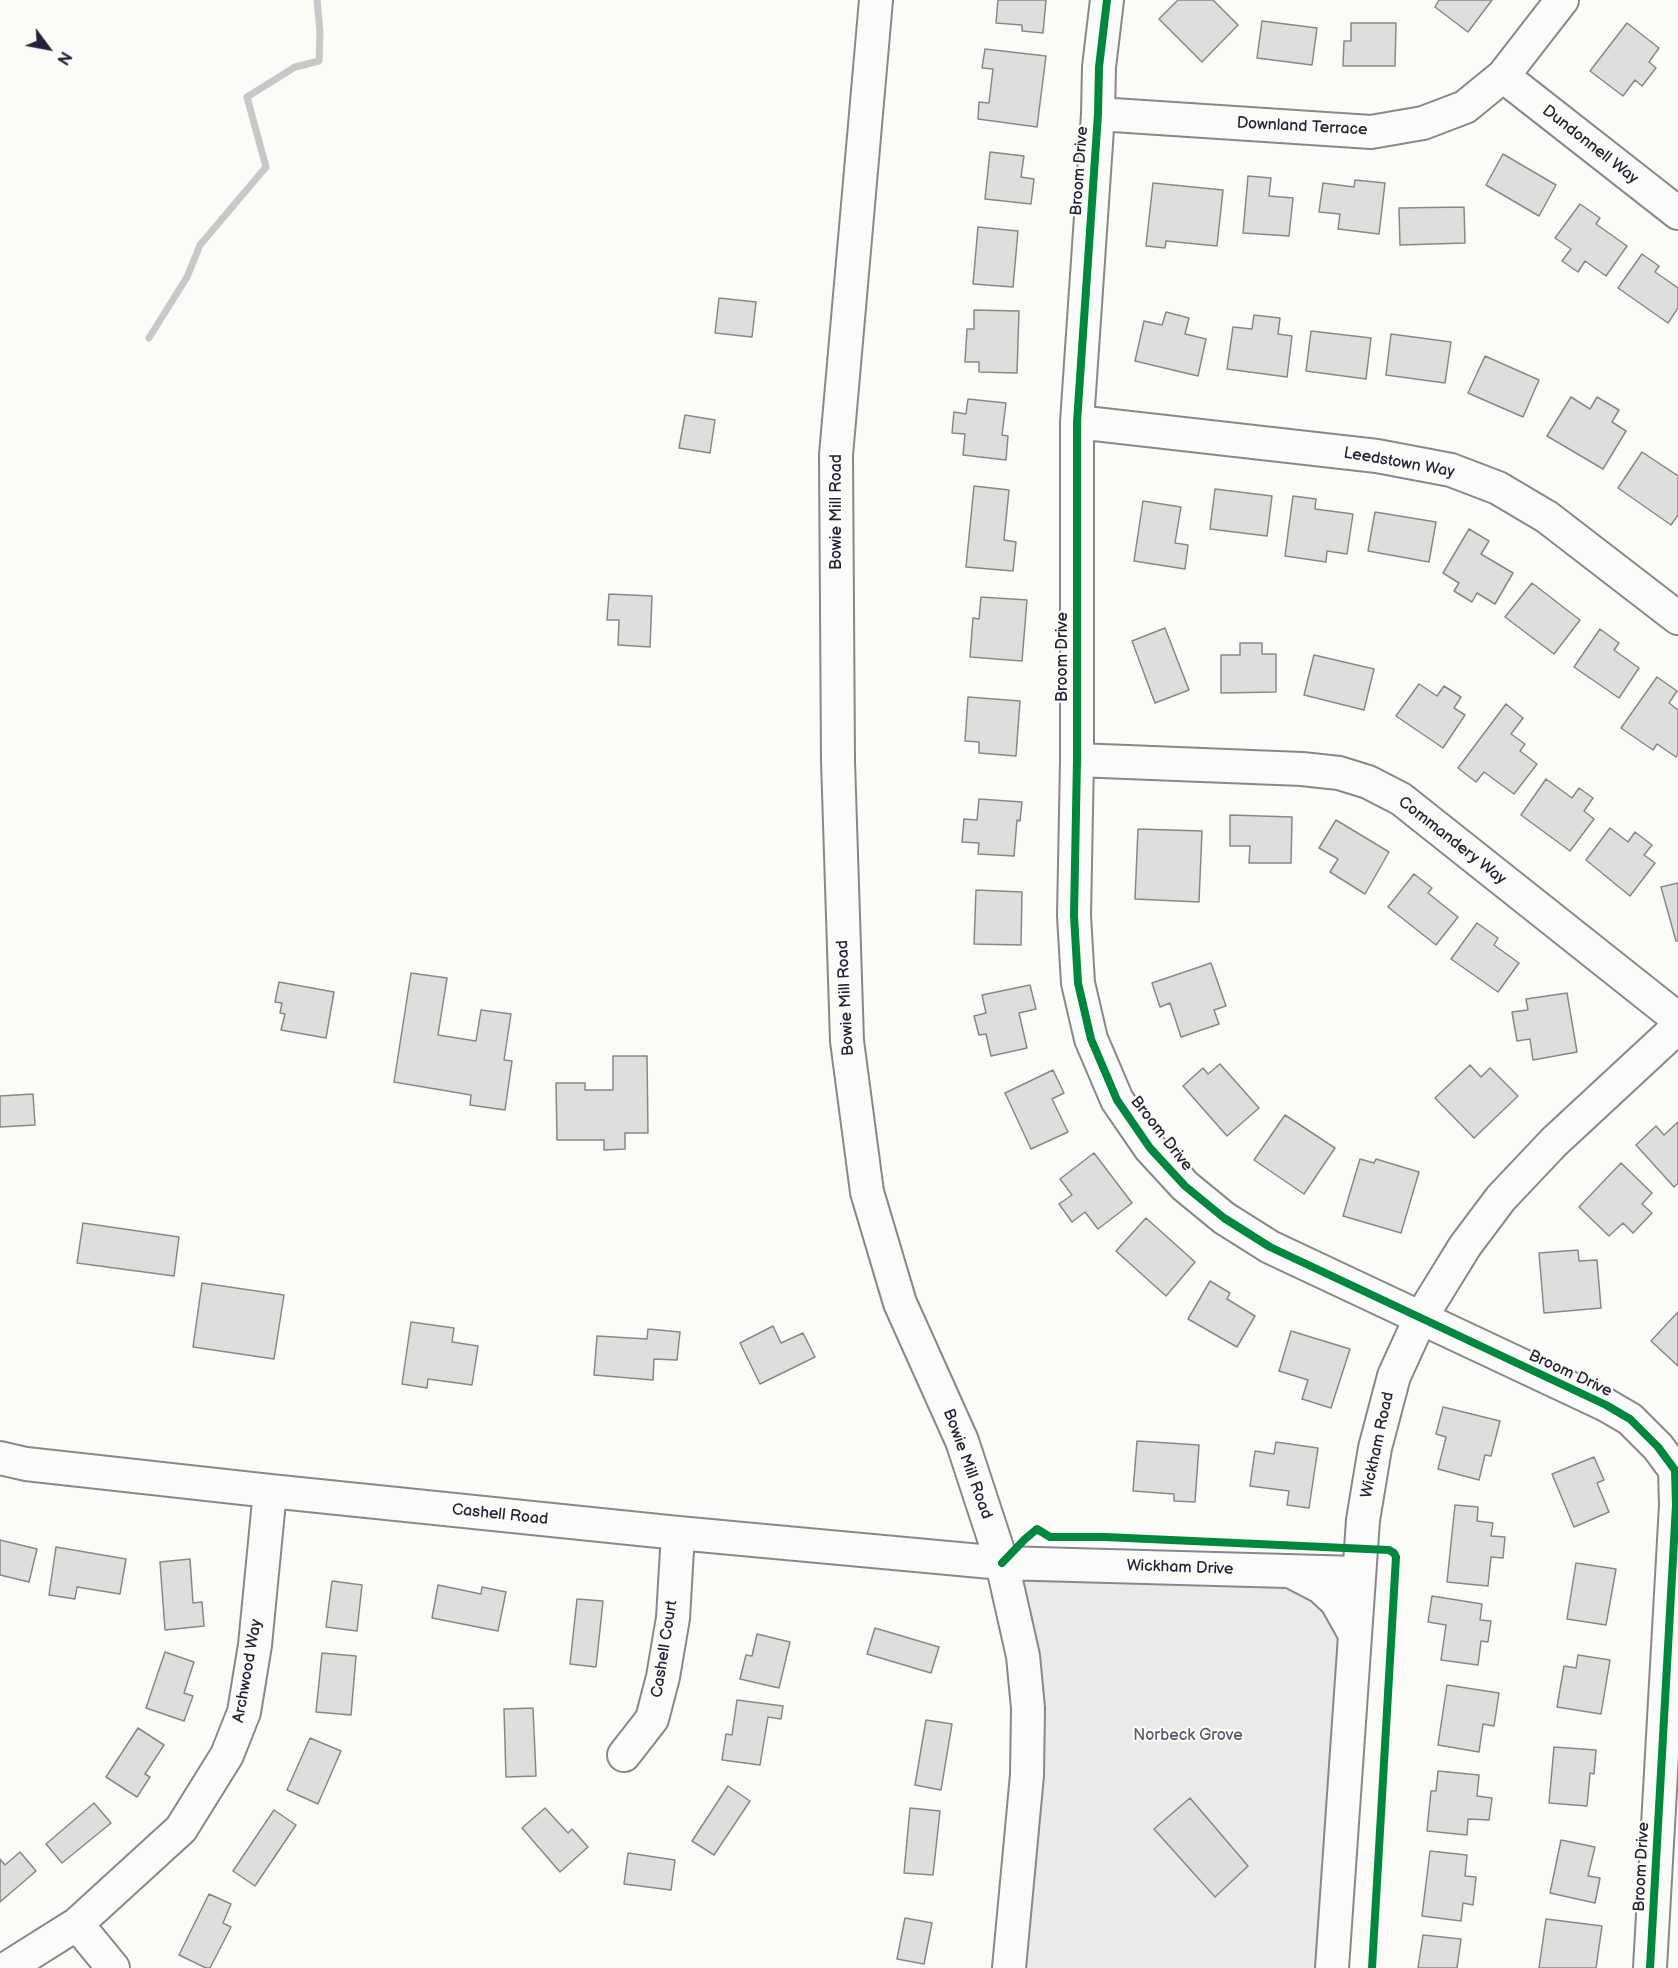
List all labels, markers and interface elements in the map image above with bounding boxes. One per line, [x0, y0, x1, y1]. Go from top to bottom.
north arrow [18, 18, 78, 78]
text: N [52, 48, 75, 68]
street label: Dundonnell Way [1538, 101, 1642, 189]
street label: Downland Terrace [1236, 114, 1368, 140]
street label: Broom Drive [1067, 126, 1093, 216]
street label: Leedstown Way [1342, 444, 1456, 482]
street label: Bowie Mill Road [827, 454, 847, 570]
street label: Broom Drive [1053, 612, 1073, 702]
street label: Commandery Way [1394, 793, 1510, 889]
street label: Bowie Mill Road [833, 940, 859, 1056]
street label: Broom Drive [1126, 1093, 1196, 1175]
street label: Broom Drive [1525, 1346, 1615, 1402]
street label: Wickham Road [1357, 1390, 1399, 1500]
street label: Bowie Mill Road [938, 1406, 996, 1522]
street label: Cashell Road [451, 1500, 549, 1530]
street label: Wickham Drive [1126, 1557, 1234, 1579]
street label: Cashell Court [648, 1599, 682, 1699]
street label: Archwood Way [229, 1618, 267, 1724]
park label: Norbeck Grove [1133, 1726, 1243, 1746]
street label: Broom Drive [1630, 1822, 1654, 1912]

